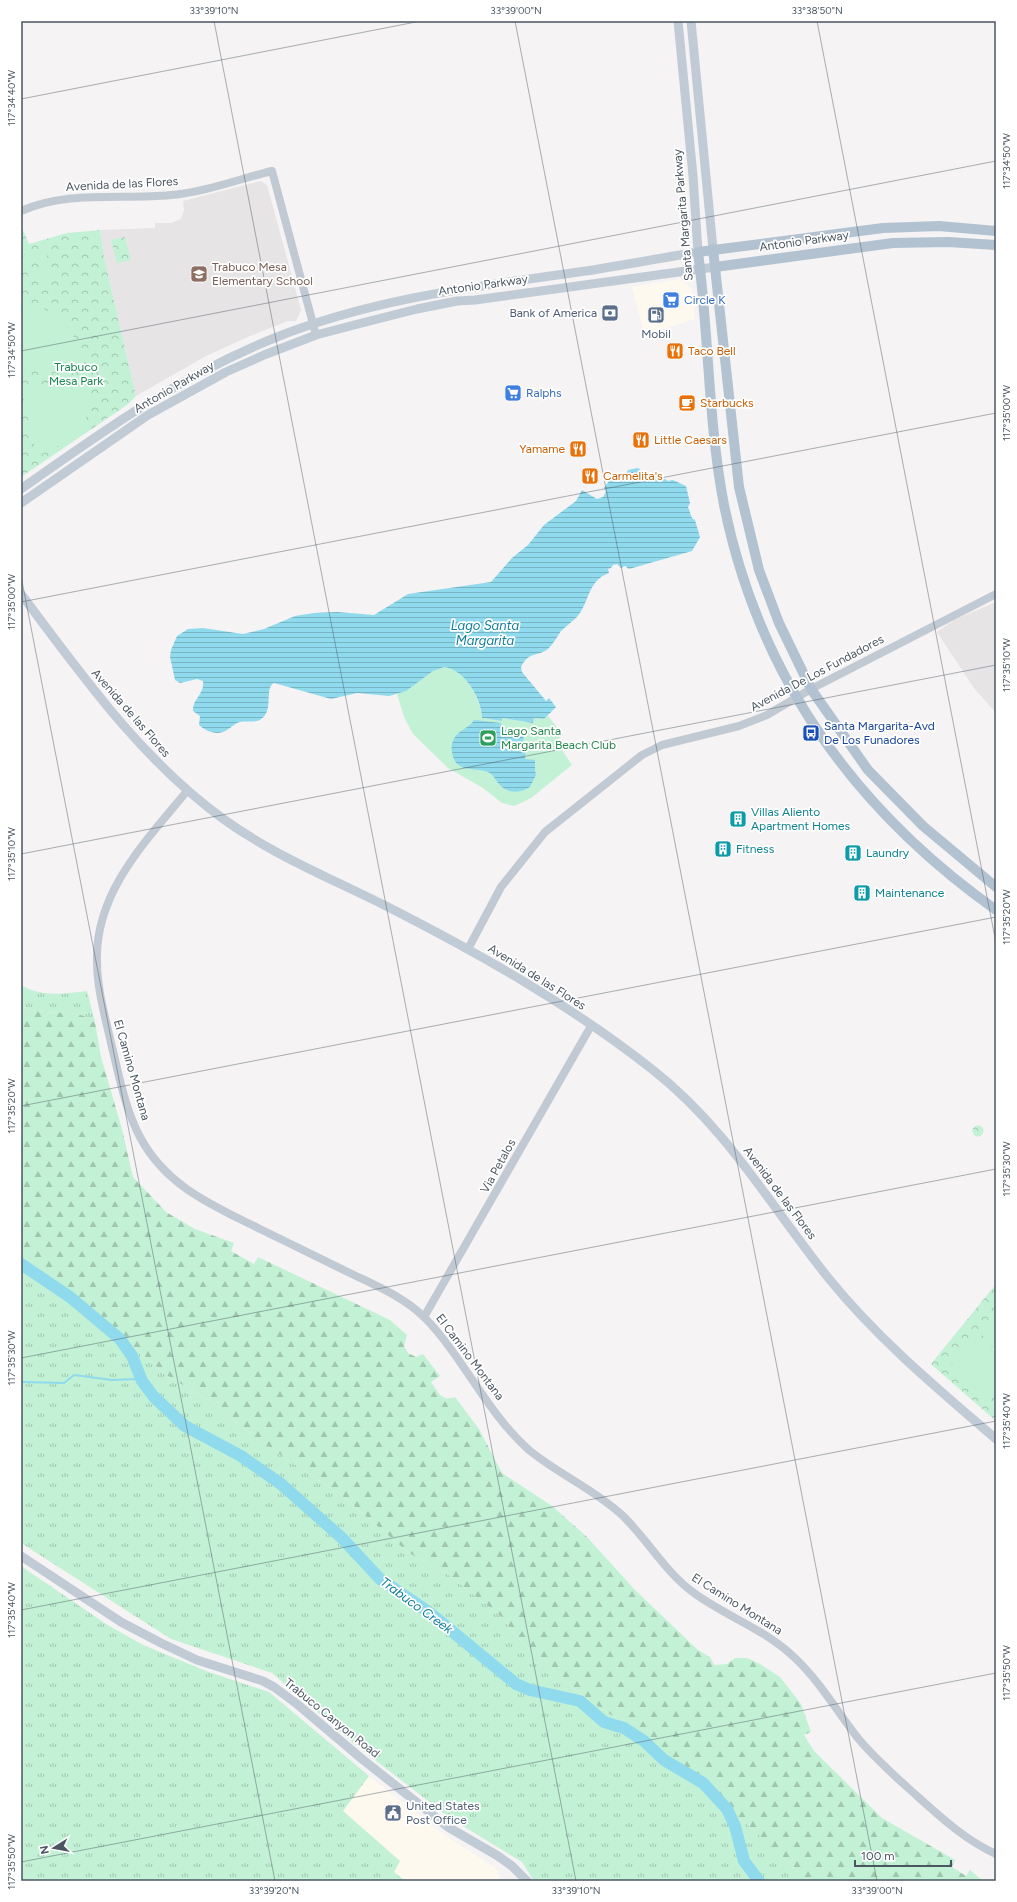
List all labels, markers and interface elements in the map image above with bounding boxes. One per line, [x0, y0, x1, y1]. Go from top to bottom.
text: 33°39'10"N [189, 4, 239, 17]
text: 33°39'00"N [490, 4, 542, 17]
text: 33°38'50"N [791, 4, 843, 17]
text: 117°34'40"W [5, 69, 18, 126]
text: 117°34'50"W [1000, 133, 1013, 189]
street label: Santa Margarita Parkway [670, 148, 696, 281]
street label: Avenida de las Flores [65, 174, 179, 194]
street label: Antonio Parkway [758, 228, 850, 254]
place label: Trabuco Mesa Elementary School [212, 260, 313, 288]
school or university icon: Trabuco Mesa Elementary School [189, 264, 209, 284]
street label: Antonio Parkway [437, 272, 529, 298]
supermarket icon: Circle K [661, 290, 681, 310]
place label: Circle K [684, 293, 726, 307]
bank icon: Bank of America [600, 303, 620, 323]
fuel station icon: Mobil [646, 305, 666, 325]
place label: Bank of America [509, 306, 597, 320]
text: 117°34'50"W [5, 322, 18, 378]
place label: Mobil [641, 327, 671, 341]
restaurant icon: Taco Bell [665, 341, 685, 361]
place label: Taco Bell [688, 344, 736, 358]
street label: Antonio Parkway [131, 358, 217, 416]
park label: Trabuco Mesa Park [49, 360, 103, 388]
supermarket icon: Ralphs [503, 383, 523, 403]
text: 117°35'00"W [1000, 385, 1013, 441]
place label: Ralphs [526, 386, 562, 400]
cafe icon: Starbucks [677, 393, 697, 413]
place label: Starbucks [700, 396, 754, 410]
restaurant icon: Little Caesars [631, 430, 651, 450]
place label: Little Caesars [654, 433, 727, 447]
restaurant icon: Yamame [568, 439, 588, 459]
place label: Yamame [519, 442, 565, 456]
restaurant icon: Carmelita's [580, 466, 600, 486]
place label: Carmelita's [603, 469, 663, 483]
text: 117°35'00"W [5, 574, 18, 630]
water label: Lago Santa Margarita [451, 618, 519, 648]
street label: Avenida De Los Fundadores [748, 632, 886, 714]
text: 117°35'10"W [1000, 638, 1013, 692]
street label: Avenida de las Flores [89, 666, 173, 760]
place label: Santa Margarita-Avd De Los Funadores [824, 719, 935, 747]
bus stop icon: Santa Margarita-Avd De Los Funadores [801, 723, 821, 743]
place label: Lago Santa Margarita Beach Club [501, 724, 616, 752]
sports icon: Lago Santa Margarita Beach Club [478, 728, 498, 748]
place label: Villas Aliento Apartment Homes [751, 805, 851, 833]
building icon: Villas Aliento Apartment Homes [728, 809, 748, 829]
text: 117°35'10"W [5, 827, 18, 881]
building icon: Fitness [713, 839, 733, 859]
place label: Fitness [736, 842, 775, 856]
building icon: Laundry [843, 843, 863, 863]
place label: Laundry [866, 846, 910, 860]
building icon: Maintenance [852, 883, 872, 903]
place label: Maintenance [875, 886, 945, 900]
text: 117°35'20"W [1000, 889, 1013, 945]
street label: Avenida de las Flores [486, 941, 589, 1013]
street label: El Camino Montana [111, 1018, 153, 1122]
text: 117°35'20"W [5, 1078, 18, 1134]
street label: Via Petalos [477, 1136, 519, 1195]
text: 117°35'30"W [1000, 1141, 1013, 1197]
street label: Avenida de las Flores [741, 1144, 820, 1242]
street label: El Camino Montana [433, 1311, 507, 1403]
text: 117°35'30"W [5, 1330, 18, 1386]
text: 117°35'40"W [1000, 1393, 1013, 1449]
street label: El Camino Montana [689, 1570, 785, 1638]
water label: Trabuco Creek [378, 1574, 456, 1637]
text: 117°35'40"W [5, 1582, 18, 1638]
text: 117°35'50"W [1000, 1645, 1013, 1701]
street label: Trabuco Canyon Road [282, 1675, 382, 1761]
place label: United States Post Office [406, 1799, 480, 1827]
public building icon: United States Post Office [383, 1803, 403, 1823]
north arrow [34, 1828, 74, 1868]
text: 117°35'50"W [5, 1834, 18, 1890]
scale bar [855, 1842, 951, 1868]
text: N [37, 1844, 52, 1855]
text: 100 m [861, 1849, 895, 1863]
text: 33°39'20"N [249, 1884, 299, 1897]
text: 33°39'10"N [551, 1884, 601, 1897]
text: 33°39'00"N [851, 1884, 903, 1897]

